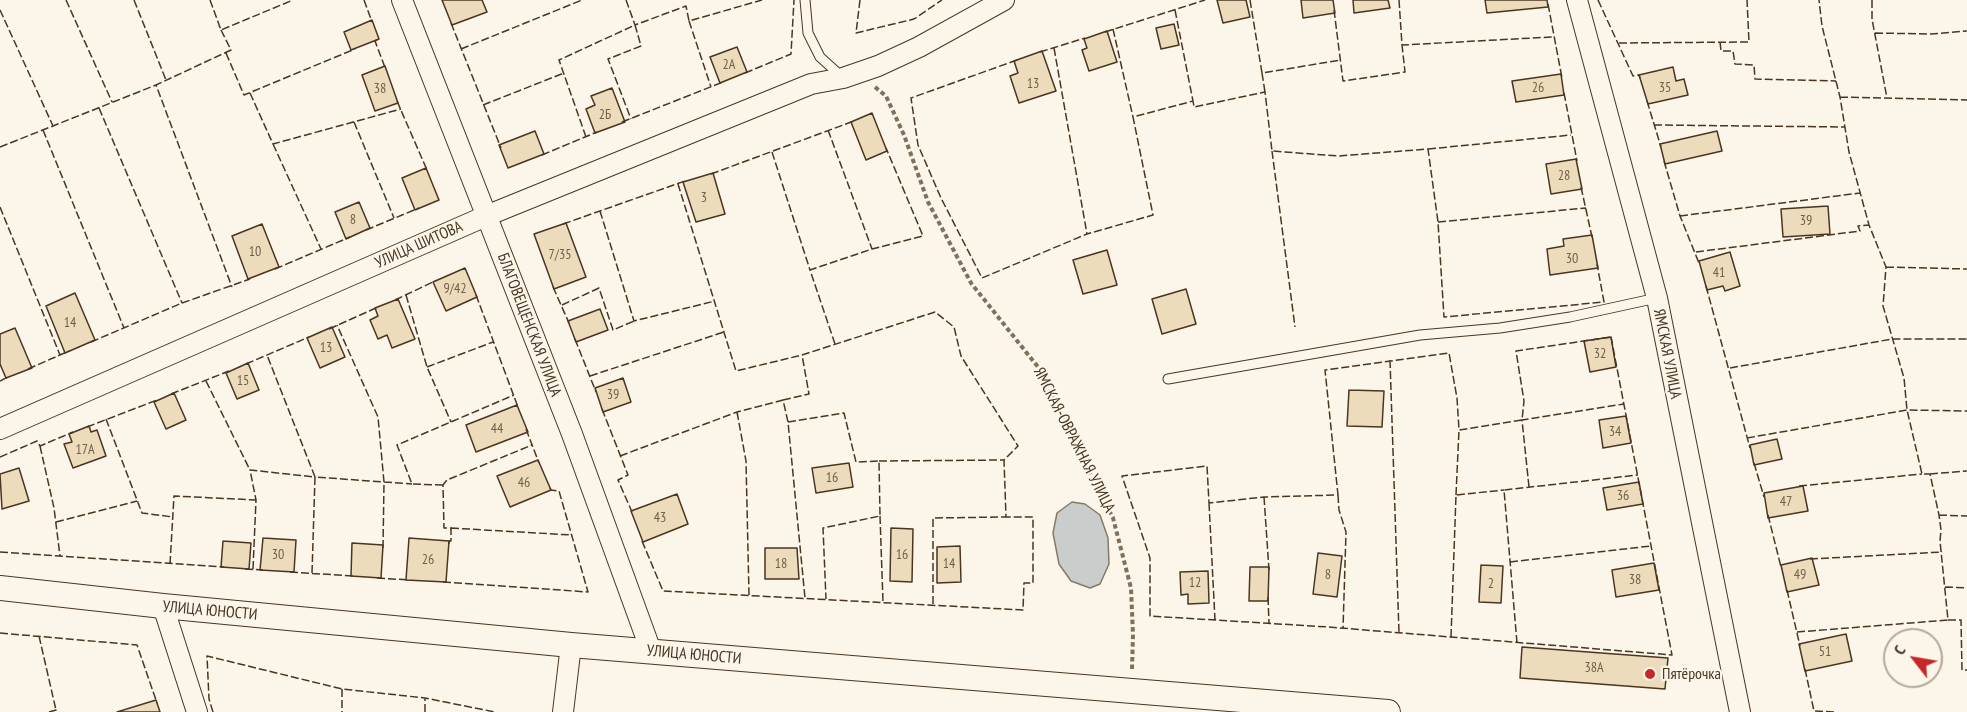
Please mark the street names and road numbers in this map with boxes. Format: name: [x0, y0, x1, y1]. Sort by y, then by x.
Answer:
street label: УЛИЦА ШИТОВА: [372, 217, 466, 273]
street label: БЛАГОВЕЩЕНСКАЯ УЛИЦА: [493, 251, 565, 399]
street label: ЯМСКАЯ УЛИЦА: [1649, 307, 1685, 401]
street label: ЯМСКАЯ-ОВРАЖНАЯ УЛИЦА: [1029, 364, 1119, 516]
street label: УЛИЦА ЮНОСТИ: [162, 597, 258, 625]
street label: УЛИЦА ЮНОСТИ: [646, 641, 742, 669]

